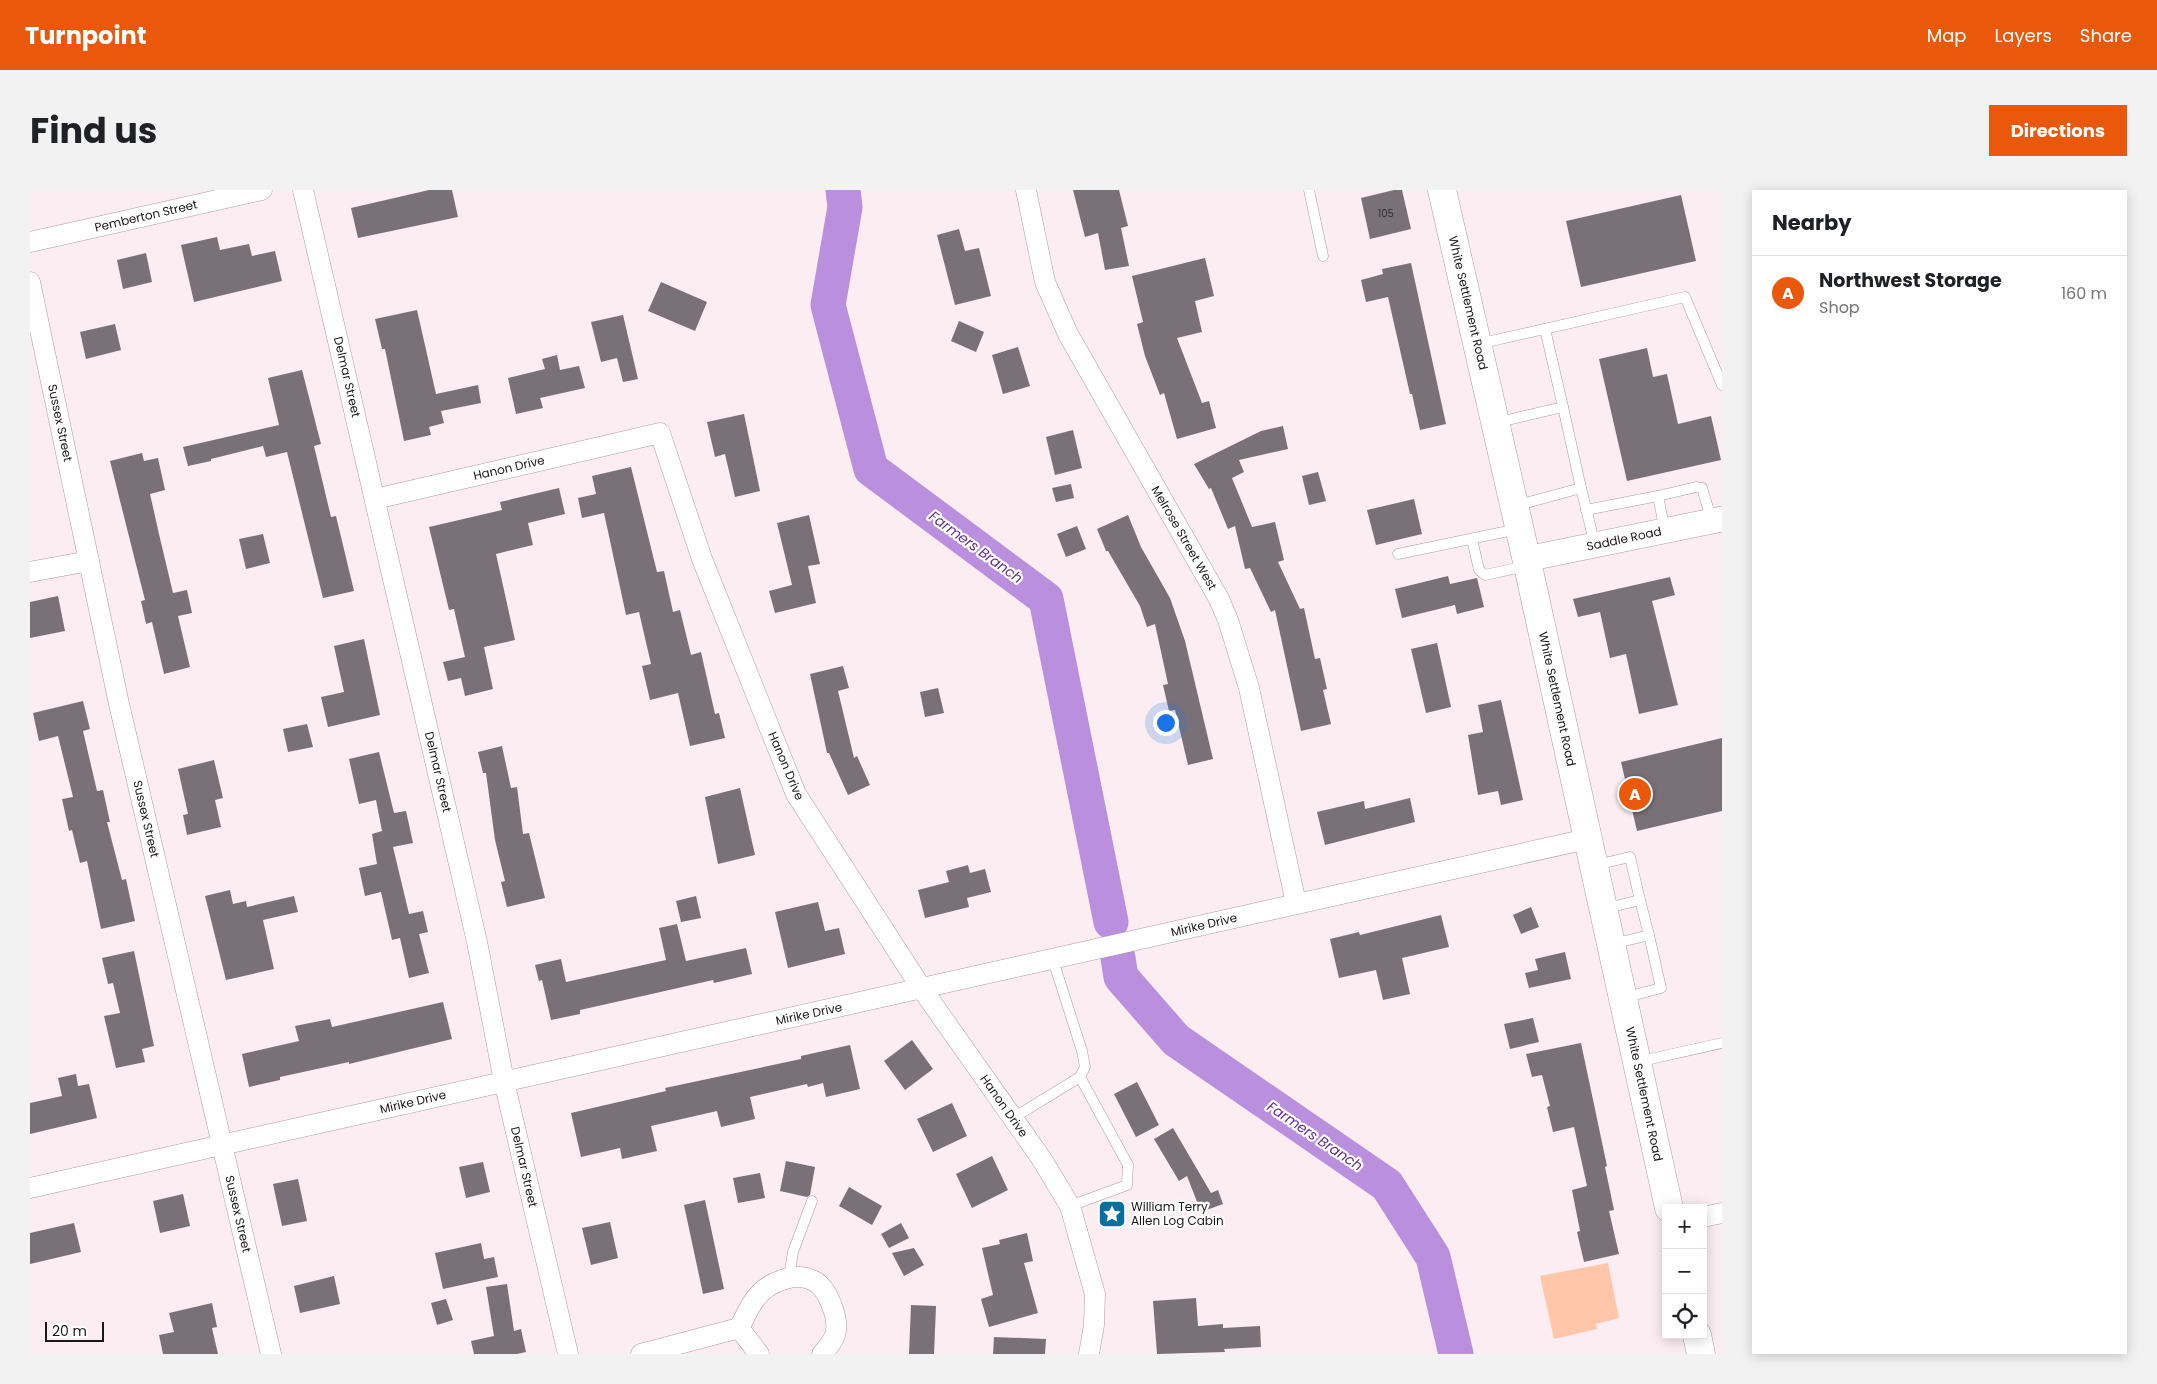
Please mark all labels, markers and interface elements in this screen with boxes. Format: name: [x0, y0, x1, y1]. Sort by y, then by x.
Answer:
text: Turnpoint: [25, 19, 146, 52]
text: Map: [1927, 23, 1967, 48]
text: Layers: [1995, 23, 2052, 48]
text: Share: [2080, 23, 2132, 48]
button: Directions: [1989, 105, 2127, 156]
text: Find us: [30, 106, 157, 155]
street label: Pemberton Street: [93, 195, 199, 236]
house number: 105: [1378, 206, 1394, 221]
text: Nearby: [1772, 208, 1852, 237]
street label: White Settlement Road: [1445, 234, 1492, 372]
text: Northwest Storage: [1819, 267, 2002, 294]
text: A: [1782, 282, 1794, 305]
text: 160 m: [2061, 282, 2107, 305]
text: Shop: [1819, 296, 1860, 319]
street label: Delmar Street: [330, 335, 365, 419]
street label: Sussex Street: [44, 383, 77, 463]
street label: Hanon Drive: [472, 451, 546, 484]
street label: Melrose Street West: [1148, 482, 1221, 593]
water label: Farmers Branch: [925, 506, 1027, 588]
street label: Saddle Road: [1585, 522, 1663, 555]
street label: White Settlement Road: [1535, 630, 1580, 768]
your location: [1153, 710, 1179, 736]
street label: Hanon Drive: [764, 729, 808, 803]
street label: Delmar Street: [421, 730, 456, 814]
pin: A: [1619, 775, 1651, 813]
street label: Sussex Street: [129, 779, 164, 859]
street label: Mirike Drive: [1169, 909, 1239, 940]
street label: Mirike Drive: [774, 998, 844, 1029]
street label: White Settlement Road: [1622, 1025, 1667, 1163]
street label: Hanon Drive: [977, 1071, 1032, 1140]
street label: Mirike Drive: [378, 1086, 448, 1117]
water label: Farmers Branch: [1263, 1097, 1367, 1175]
street label: Delmar Street: [507, 1125, 542, 1209]
street label: Sussex Street: [221, 1174, 256, 1254]
place label: William Terry Allen Log Cabin: [1131, 1198, 1224, 1229]
place icon: William Terry Allen Log Cabin: [1097, 1199, 1127, 1229]
map controls: [1662, 1204, 1707, 1339]
button: +: [1662, 1204, 1707, 1249]
button: −: [1662, 1249, 1707, 1294]
button: locate: [1662, 1294, 1707, 1339]
scale bar: [45, 1319, 104, 1342]
text: 20 m: [52, 1321, 87, 1341]

